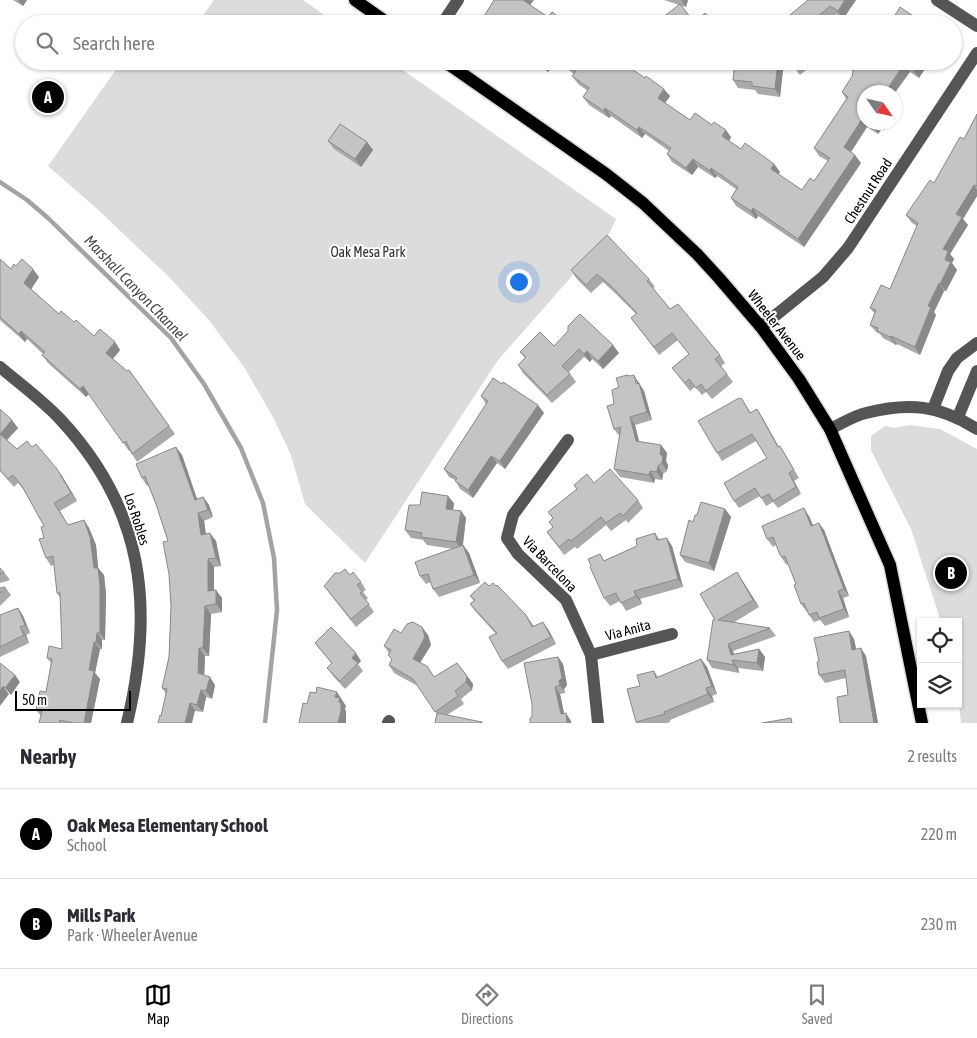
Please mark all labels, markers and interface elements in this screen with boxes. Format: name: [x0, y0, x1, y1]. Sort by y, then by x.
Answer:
search box: [15, 15, 962, 70]
icon: search: [33, 29, 61, 57]
text: Search here: [73, 32, 155, 54]
pin: A: [32, 78, 64, 116]
north arrow: [857, 85, 902, 130]
street label: Chestnut Road: [841, 155, 895, 227]
water label: Marshall Canyon Channel: [81, 231, 191, 345]
park label: Oak Mesa Park: [330, 244, 406, 260]
your location: [506, 269, 532, 295]
street label: Wheeler Avenue: [745, 287, 809, 363]
street label: Los Robles: [121, 491, 153, 547]
street label: Via Barcelona: [520, 533, 580, 595]
pin: B: [935, 554, 967, 592]
street label: Via Anita: [604, 616, 652, 644]
map controls: [917, 618, 962, 708]
button: locate: [917, 618, 962, 663]
button: layers: [917, 663, 962, 708]
scale bar: [15, 688, 131, 711]
text: 50 m: [22, 692, 47, 708]
text: Nearby: [20, 744, 76, 768]
text: 2 results: [907, 747, 957, 765]
text: Oak Mesa Elementary School: [67, 814, 268, 836]
text: A: [32, 825, 40, 843]
text: 220 m: [921, 825, 957, 843]
text: School: [67, 836, 107, 854]
text: Mills Park: [67, 904, 135, 926]
text: B: [32, 915, 40, 933]
text: 230 m: [921, 915, 957, 933]
text: Park · Wheeler Avenue: [67, 926, 198, 944]
tab: Map: [144, 981, 172, 1027]
tab: Directions: [461, 981, 513, 1027]
tab: Saved: [802, 981, 833, 1027]

